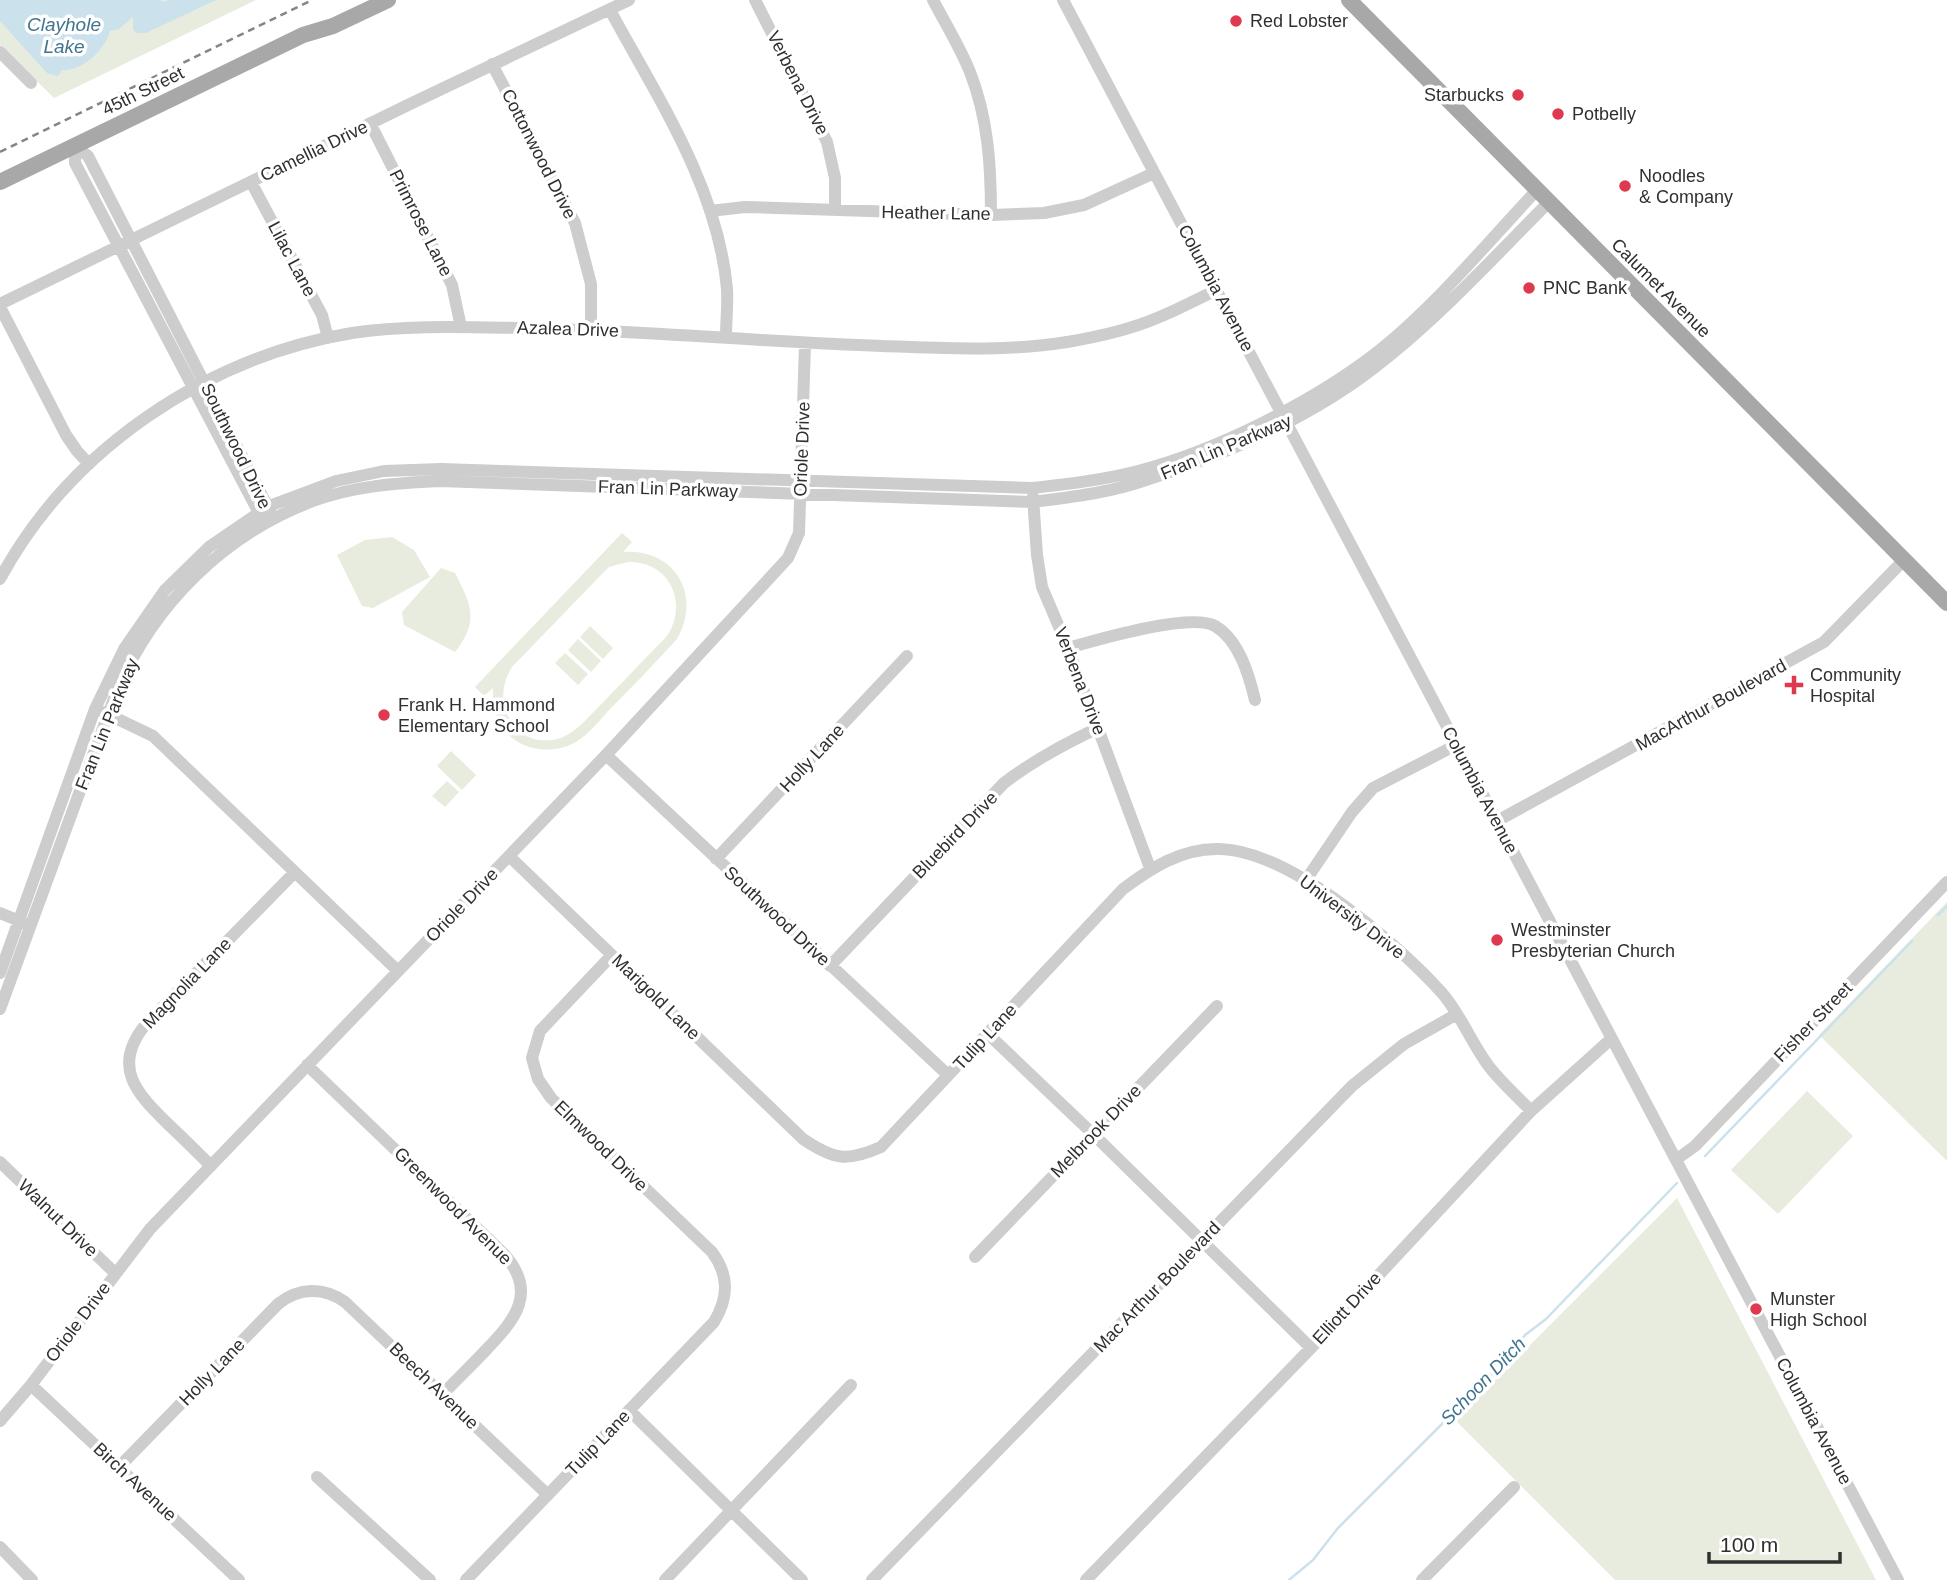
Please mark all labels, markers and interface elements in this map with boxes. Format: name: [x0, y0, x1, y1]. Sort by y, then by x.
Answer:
place label: Red Lobster: [1250, 11, 1348, 31]
marker: Red Lobster: [1228, 13, 1244, 29]
water label: Clayhole Lake: [27, 14, 101, 57]
street label: Verbena Drive: [763, 28, 833, 138]
street label: 45th Street: [99, 63, 187, 119]
place label: Starbucks: [1424, 85, 1504, 105]
street label: Cottonwood Drive: [498, 86, 580, 222]
marker: Starbucks: [1510, 87, 1526, 103]
place label: Potbelly: [1572, 104, 1636, 124]
marker: Potbelly: [1550, 106, 1566, 122]
street label: Camellia Drive: [257, 116, 371, 186]
street label: Primrose Lane: [386, 166, 456, 280]
place label: Noodles & Company: [1639, 166, 1733, 207]
marker: Noodles & Company: [1617, 178, 1633, 194]
street label: Heather Lane: [881, 202, 991, 224]
street label: Lilac Lane: [264, 218, 320, 300]
street label: Columbia Avenue: [1174, 221, 1258, 355]
street label: Calumet Avenue: [1607, 234, 1715, 342]
place label: PNC Bank: [1543, 278, 1628, 298]
marker: PNC Bank: [1521, 280, 1537, 296]
street label: Azalea Drive: [517, 317, 619, 341]
street label: Southwood Drive: [197, 380, 275, 512]
street label: Oriole Drive: [790, 401, 814, 497]
street label: Fran Lin Parkway: [1158, 410, 1294, 484]
street label: Fran Lin Parkway: [598, 477, 738, 501]
street label: Verbena Drive: [1050, 624, 1110, 738]
street label: Fran Lin Parkway: [71, 655, 143, 793]
street label: MacArthur Boulevard: [1632, 655, 1790, 755]
place label: Community Hospital: [1810, 665, 1901, 706]
marker: Community Hospital: [1784, 675, 1804, 695]
place label: Frank H. Hammond Elementary School: [398, 695, 555, 736]
marker: Frank H. Hammond Elementary School: [376, 707, 392, 723]
street label: Holly Lane: [776, 720, 848, 796]
street label: Columbia Avenue: [1438, 723, 1522, 857]
street label: Bluebird Drive: [909, 787, 1001, 883]
street label: Southwood Drive: [720, 862, 834, 970]
street label: Oriole Drive: [422, 864, 502, 946]
street label: University Drive: [1296, 871, 1408, 963]
place label: Westminster Presbyterian Church: [1511, 920, 1675, 961]
marker: Westminster Presbyterian Church: [1489, 932, 1505, 948]
street label: Magnolia Lane: [139, 934, 235, 1032]
street label: Marigold Lane: [608, 950, 704, 1044]
street label: Fisher Street: [1770, 978, 1856, 1066]
street label: Tulip Lane: [949, 1000, 1021, 1074]
street label: Melbrook Drive: [1047, 1081, 1145, 1181]
street label: Elmwood Drive: [551, 1097, 651, 1195]
street label: Greenwood Avenue: [390, 1143, 516, 1269]
street label: Walnut Drive: [14, 1175, 102, 1261]
street label: Mac Arthur Boulevard: [1090, 1218, 1224, 1356]
street label: Elliott Drive: [1309, 1268, 1385, 1348]
street label: Oriole Drive: [41, 1278, 115, 1366]
place label: Munster High School: [1770, 1289, 1867, 1330]
marker: Munster High School: [1748, 1301, 1764, 1317]
water label: Schoon Ditch: [1436, 1333, 1530, 1429]
street label: Holly Lane: [175, 1334, 249, 1410]
street label: Beech Avenue: [385, 1339, 483, 1433]
street label: Columbia Avenue: [1772, 1354, 1856, 1488]
street label: Tulip Lane: [562, 1406, 634, 1480]
street label: Birch Avenue: [90, 1439, 180, 1525]
scale bar: [1709, 1520, 1840, 1564]
text: 100 m: [1720, 1533, 1778, 1556]

